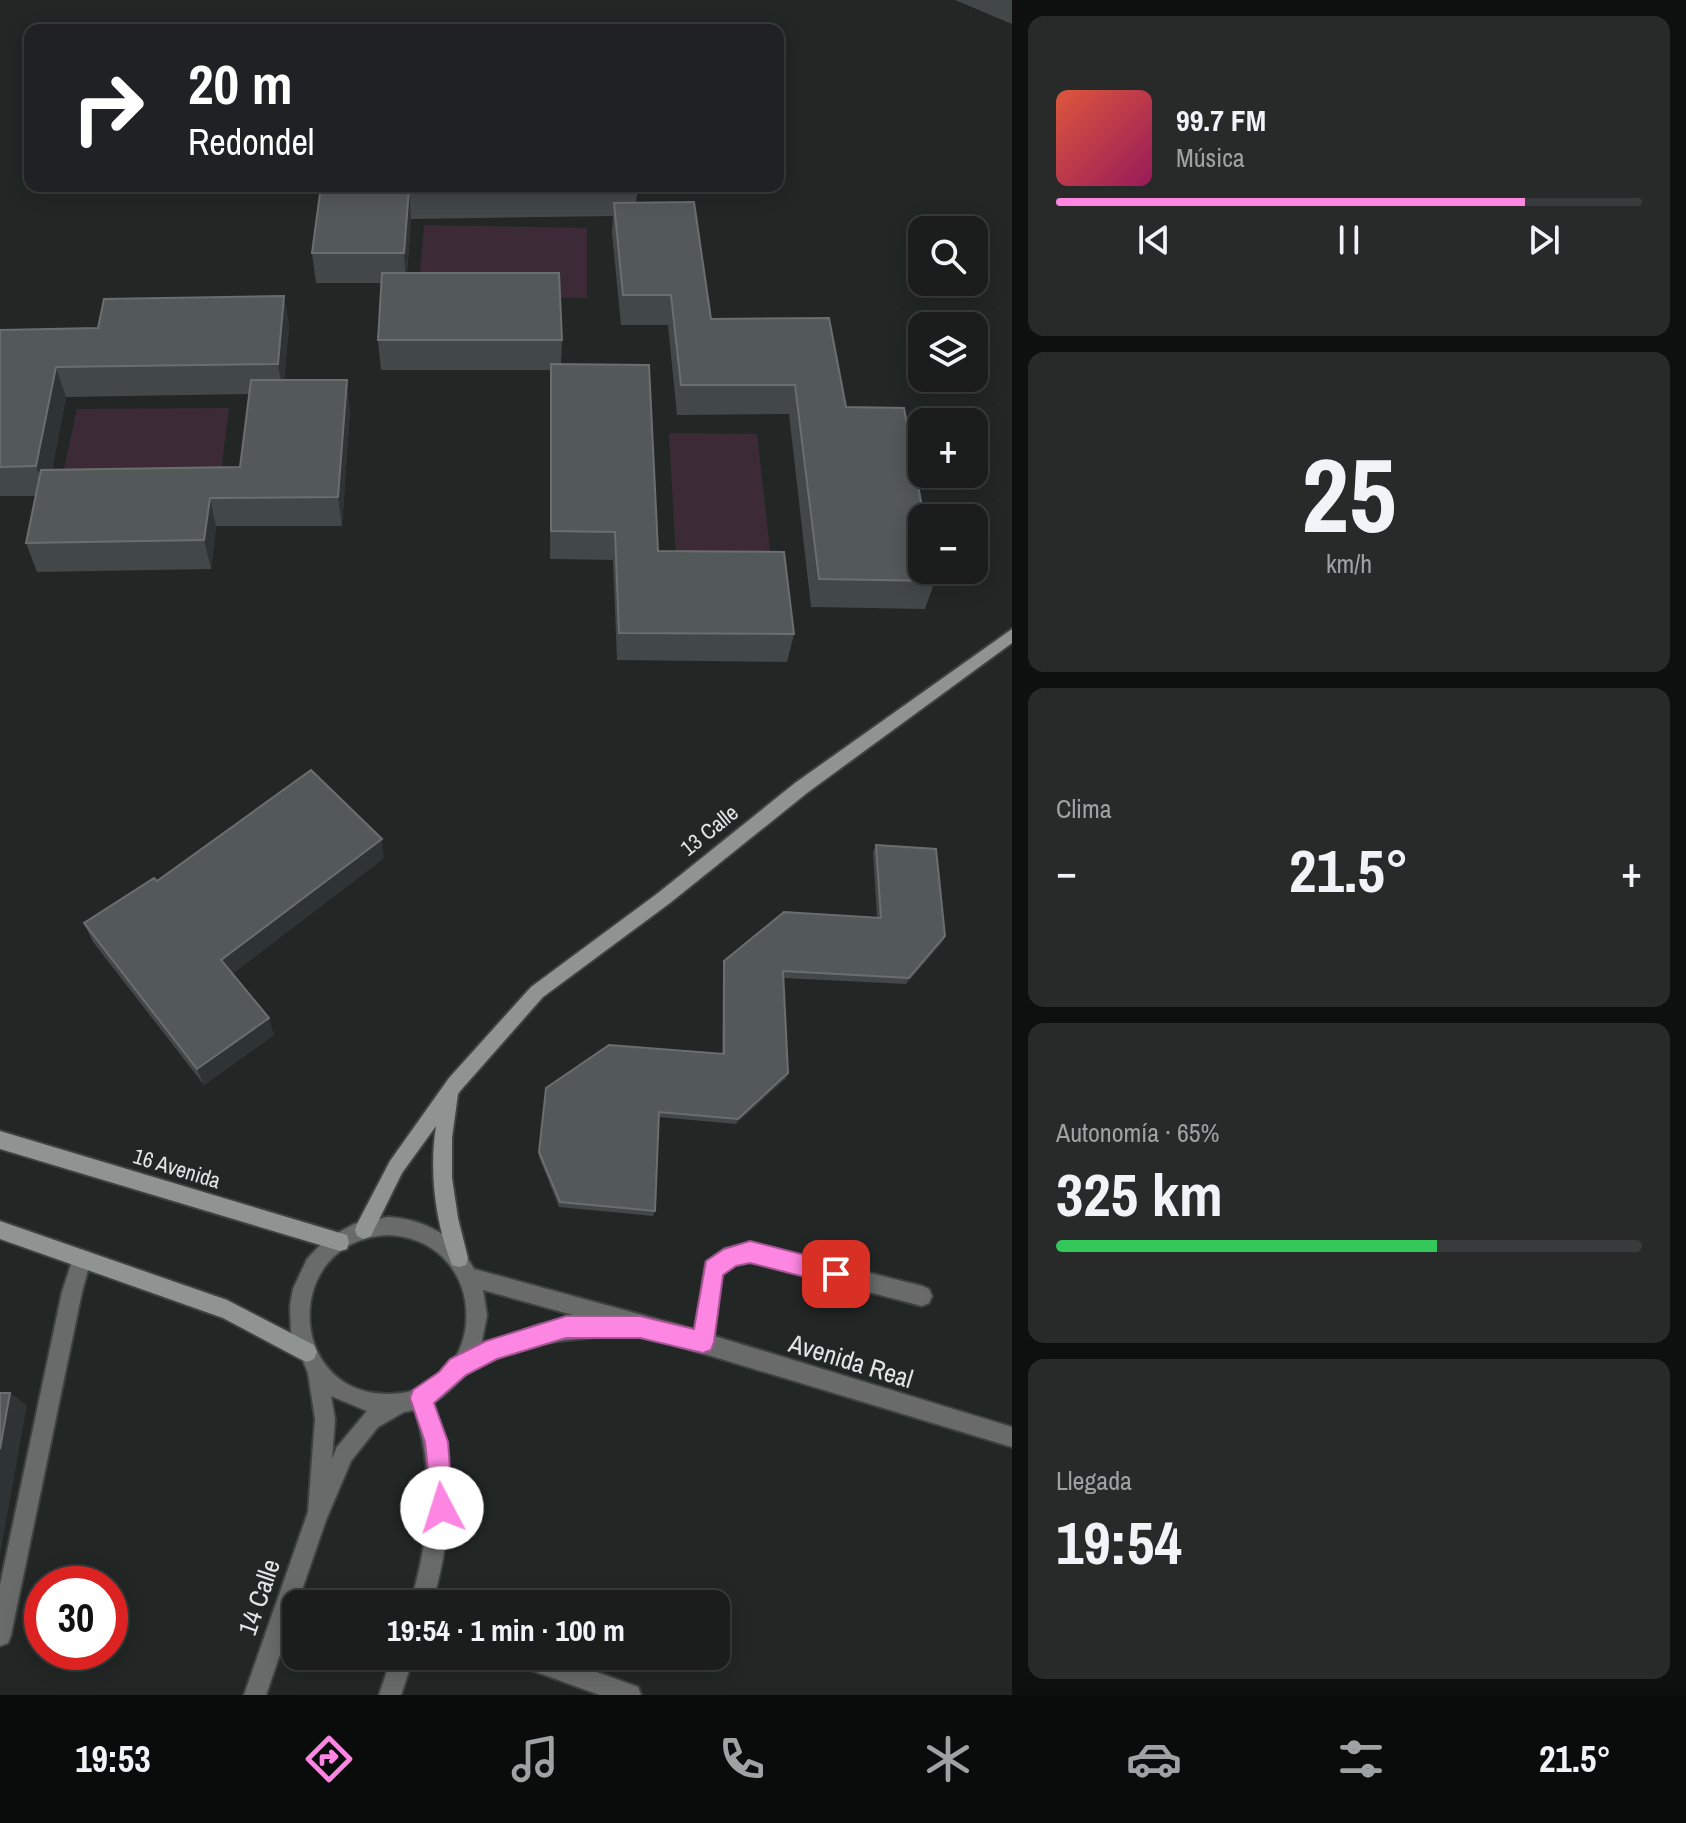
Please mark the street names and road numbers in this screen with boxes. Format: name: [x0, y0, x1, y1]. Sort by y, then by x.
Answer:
street label: 13 Calle: [674, 798, 744, 862]
street label: 16 Avenida: [130, 1141, 224, 1195]
street label: Avenida Real: [784, 1325, 917, 1396]
street label: 14 Calle: [229, 1554, 288, 1640]

